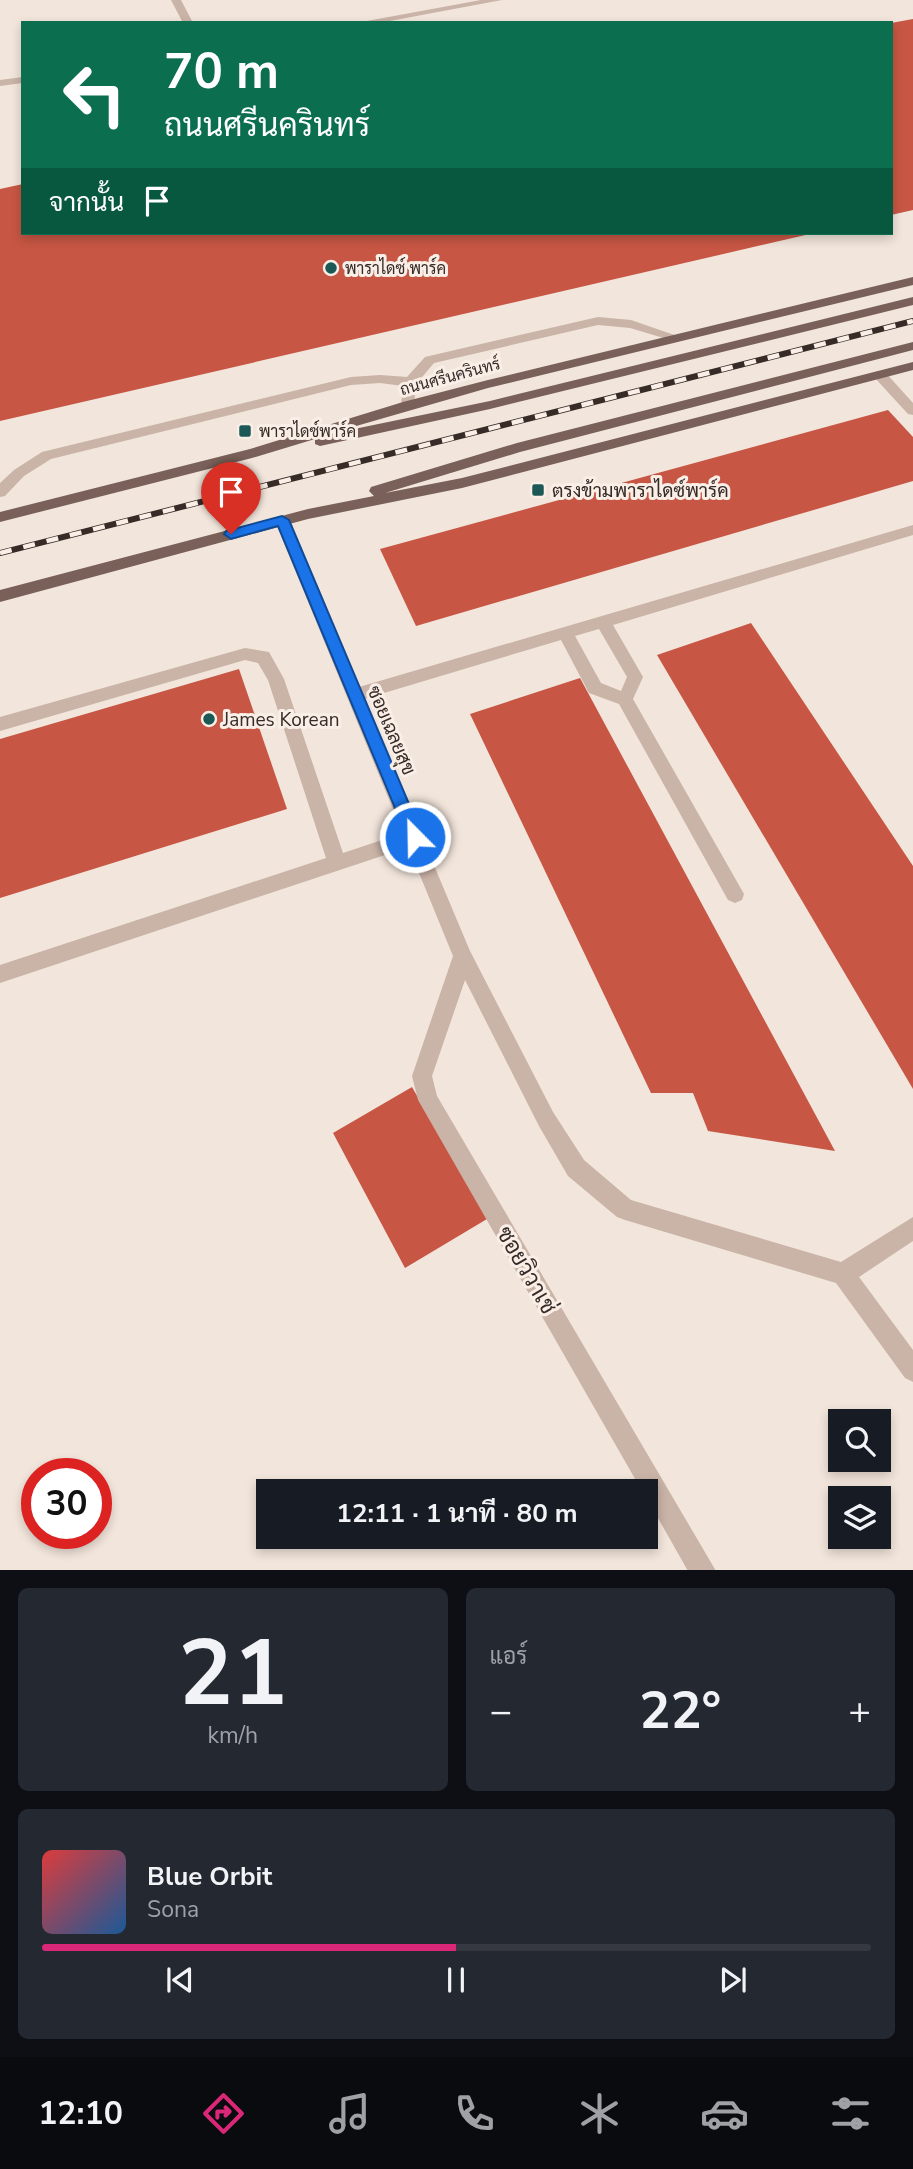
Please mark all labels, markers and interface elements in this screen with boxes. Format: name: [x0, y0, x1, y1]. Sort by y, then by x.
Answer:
text: 70 m: [164, 38, 279, 105]
icon: left: [49, 49, 140, 140]
text: ถนนศรีนครินทร์: [164, 104, 370, 147]
icon: arrive: [138, 182, 176, 220]
text: จากนั้น: [49, 185, 124, 220]
place label: พาราไดซ์ พาร์ค: [345, 256, 446, 280]
marker: พาราไดซ์ พาร์ค: [323, 260, 339, 276]
street label: ถนนศรีนครินทร์: [397, 351, 503, 401]
place label: พาราไดซ์พาร์ค: [259, 419, 356, 443]
marker: พาราไดซ์พาร์ค: [237, 423, 253, 439]
pin: [201, 462, 261, 534]
icon: arrive: [212, 473, 250, 511]
place label: ตรงข้ามพาราไดซ์พาร์ค: [552, 478, 729, 504]
marker: ตรงข้ามพาราไดซ์พาร์ค: [530, 482, 546, 498]
street label: ซอยเฉลยสุข: [361, 682, 422, 779]
place label: James Korean: [222, 707, 340, 733]
marker: James Korean: [201, 711, 217, 727]
position arrow: [378, 800, 452, 874]
street label: ซอยวิวาเช่: [489, 1221, 564, 1320]
map controls: [828, 1409, 891, 1549]
button: search: [828, 1409, 891, 1472]
speed limit sign: 30: [21, 1458, 112, 1549]
button: layers: [828, 1486, 891, 1549]
text: 12:11 · 1 นาที · 80 m: [336, 1496, 578, 1531]
text: 21: [178, 1612, 287, 1736]
text: แอร์: [490, 1641, 527, 1672]
text: 22°: [639, 1675, 721, 1746]
text: −: [490, 1686, 512, 1737]
text: +: [848, 1686, 871, 1737]
text: km/h: [207, 1720, 258, 1751]
text: Blue Orbit: [147, 1859, 272, 1894]
text: Sona: [147, 1894, 199, 1925]
icon: previous: [161, 1961, 199, 1999]
icon: pause: [437, 1961, 475, 1999]
icon: next: [714, 1961, 752, 1999]
icon: directions: [199, 2089, 248, 2138]
icon: music: [325, 2089, 374, 2138]
icon: phone: [450, 2089, 499, 2138]
icon: climate: [575, 2089, 624, 2138]
icon: car: [700, 2089, 749, 2138]
icon: filters: [826, 2089, 875, 2138]
text: 12:10: [38, 2092, 123, 2135]

